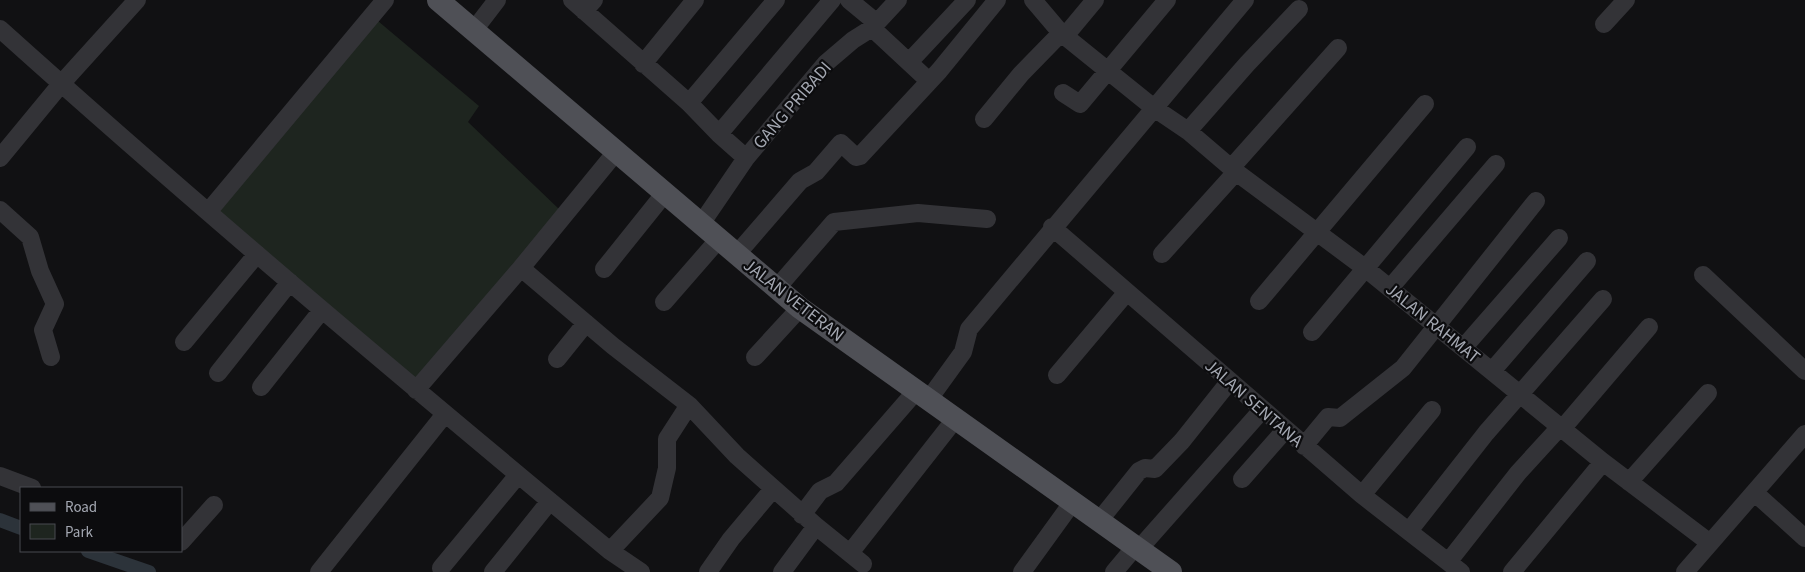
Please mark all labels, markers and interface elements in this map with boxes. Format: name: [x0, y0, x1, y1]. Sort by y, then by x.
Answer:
street label: GANG PRIBADI: [747, 56, 837, 154]
street label: JALAN VETERAN: [738, 253, 849, 348]
street label: JALAN RAHMAT: [1380, 277, 1486, 370]
street label: JALAN SENTANA: [1199, 354, 1308, 453]
legend: [20, 487, 182, 552]
text: Road: [65, 497, 97, 518]
text: Park: [65, 522, 94, 543]

